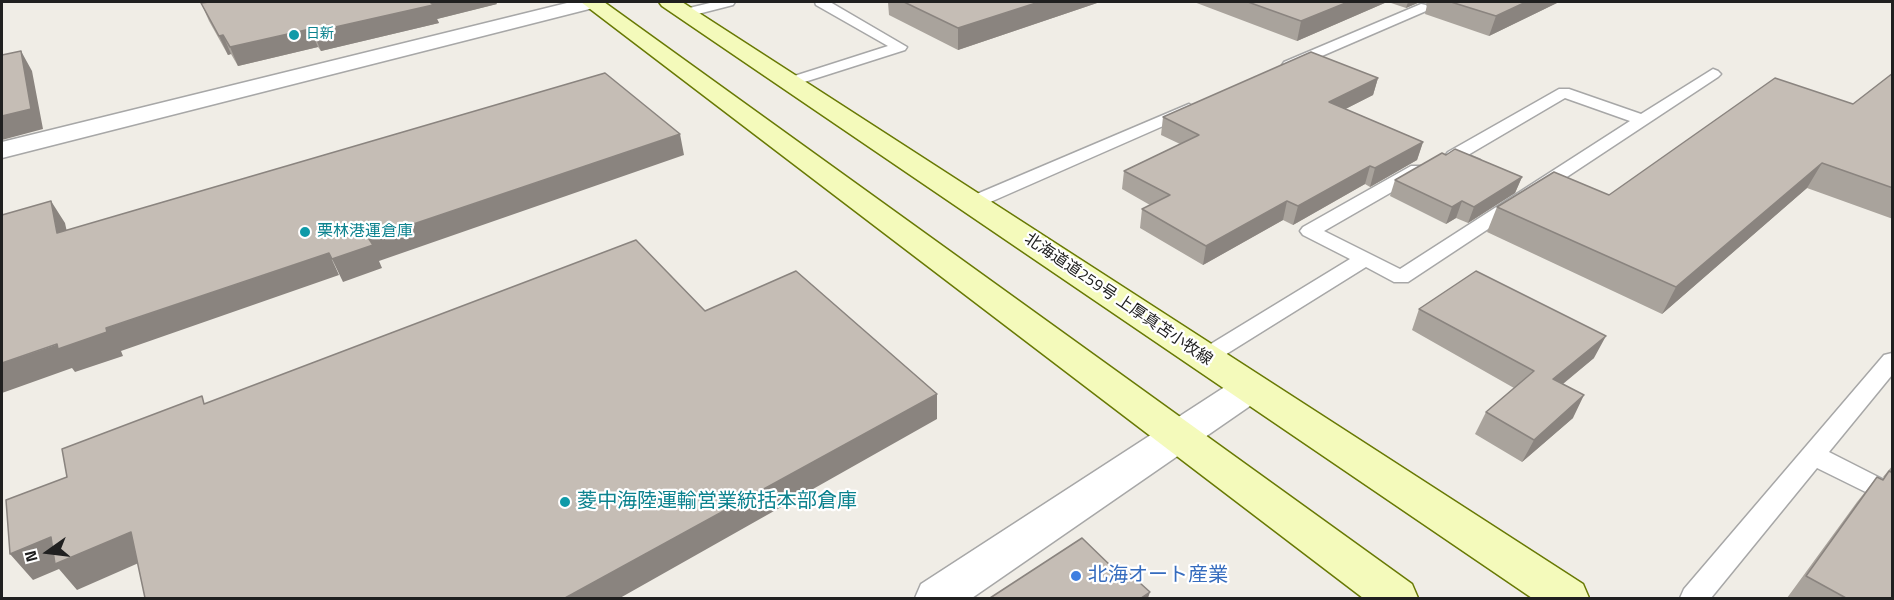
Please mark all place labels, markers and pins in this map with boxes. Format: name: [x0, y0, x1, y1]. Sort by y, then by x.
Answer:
place label: 日新: [306, 27, 334, 43]
marker: 日新: [287, 28, 301, 42]
place label: 栗林港運倉庫: [317, 222, 413, 242]
marker: 栗林港運倉庫: [298, 225, 312, 239]
place label: 菱中海陸運輸営業統括本部倉庫: [577, 490, 857, 514]
marker: 菱中海陸運輸営業統括本部倉庫: [558, 495, 572, 509]
place label: 北海オート産業: [1088, 564, 1228, 588]
marker: 北海オート産業: [1069, 569, 1083, 583]

